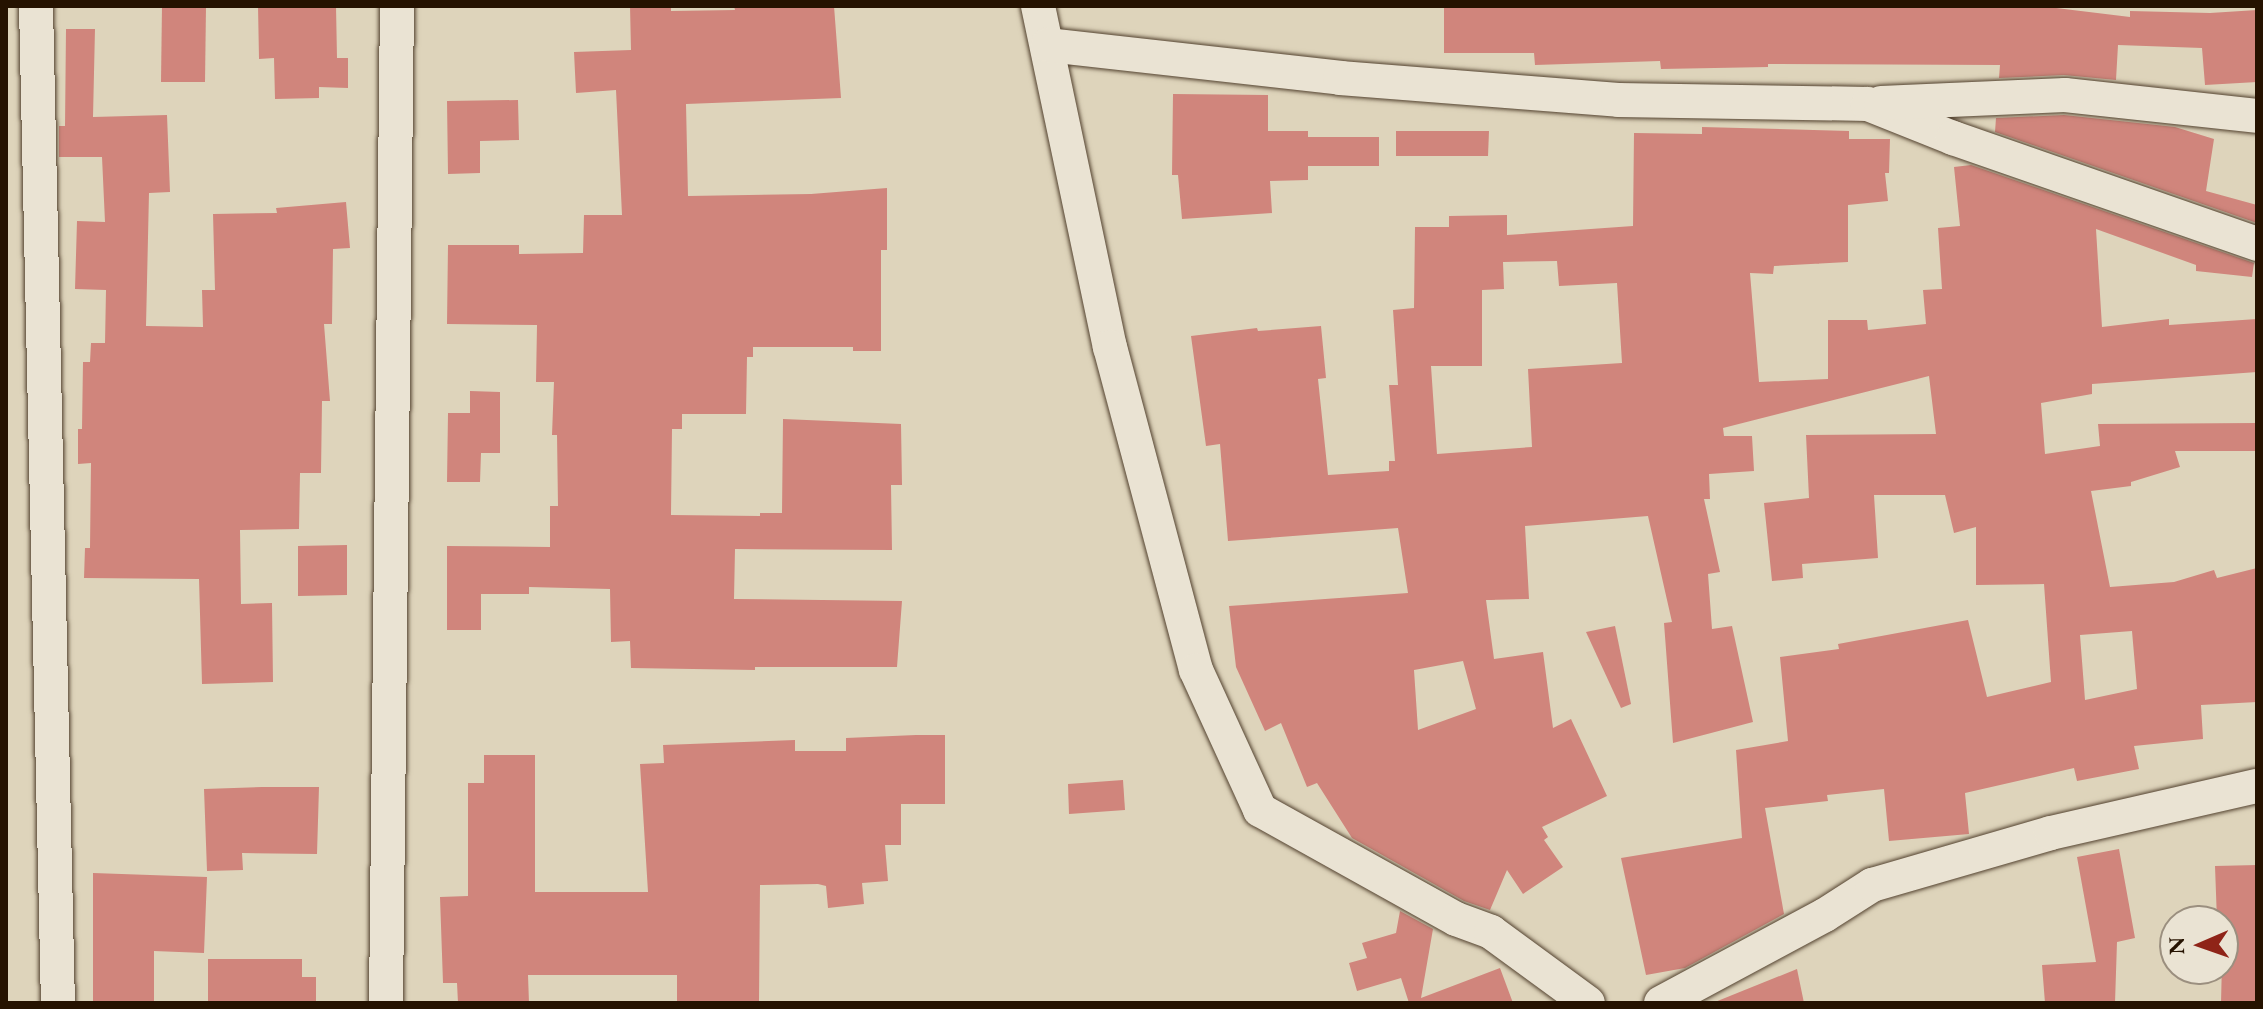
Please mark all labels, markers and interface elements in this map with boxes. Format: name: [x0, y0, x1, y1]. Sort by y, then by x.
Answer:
north arrow: [2159, 905, 2239, 985]
text: N: [2162, 936, 2191, 955]

